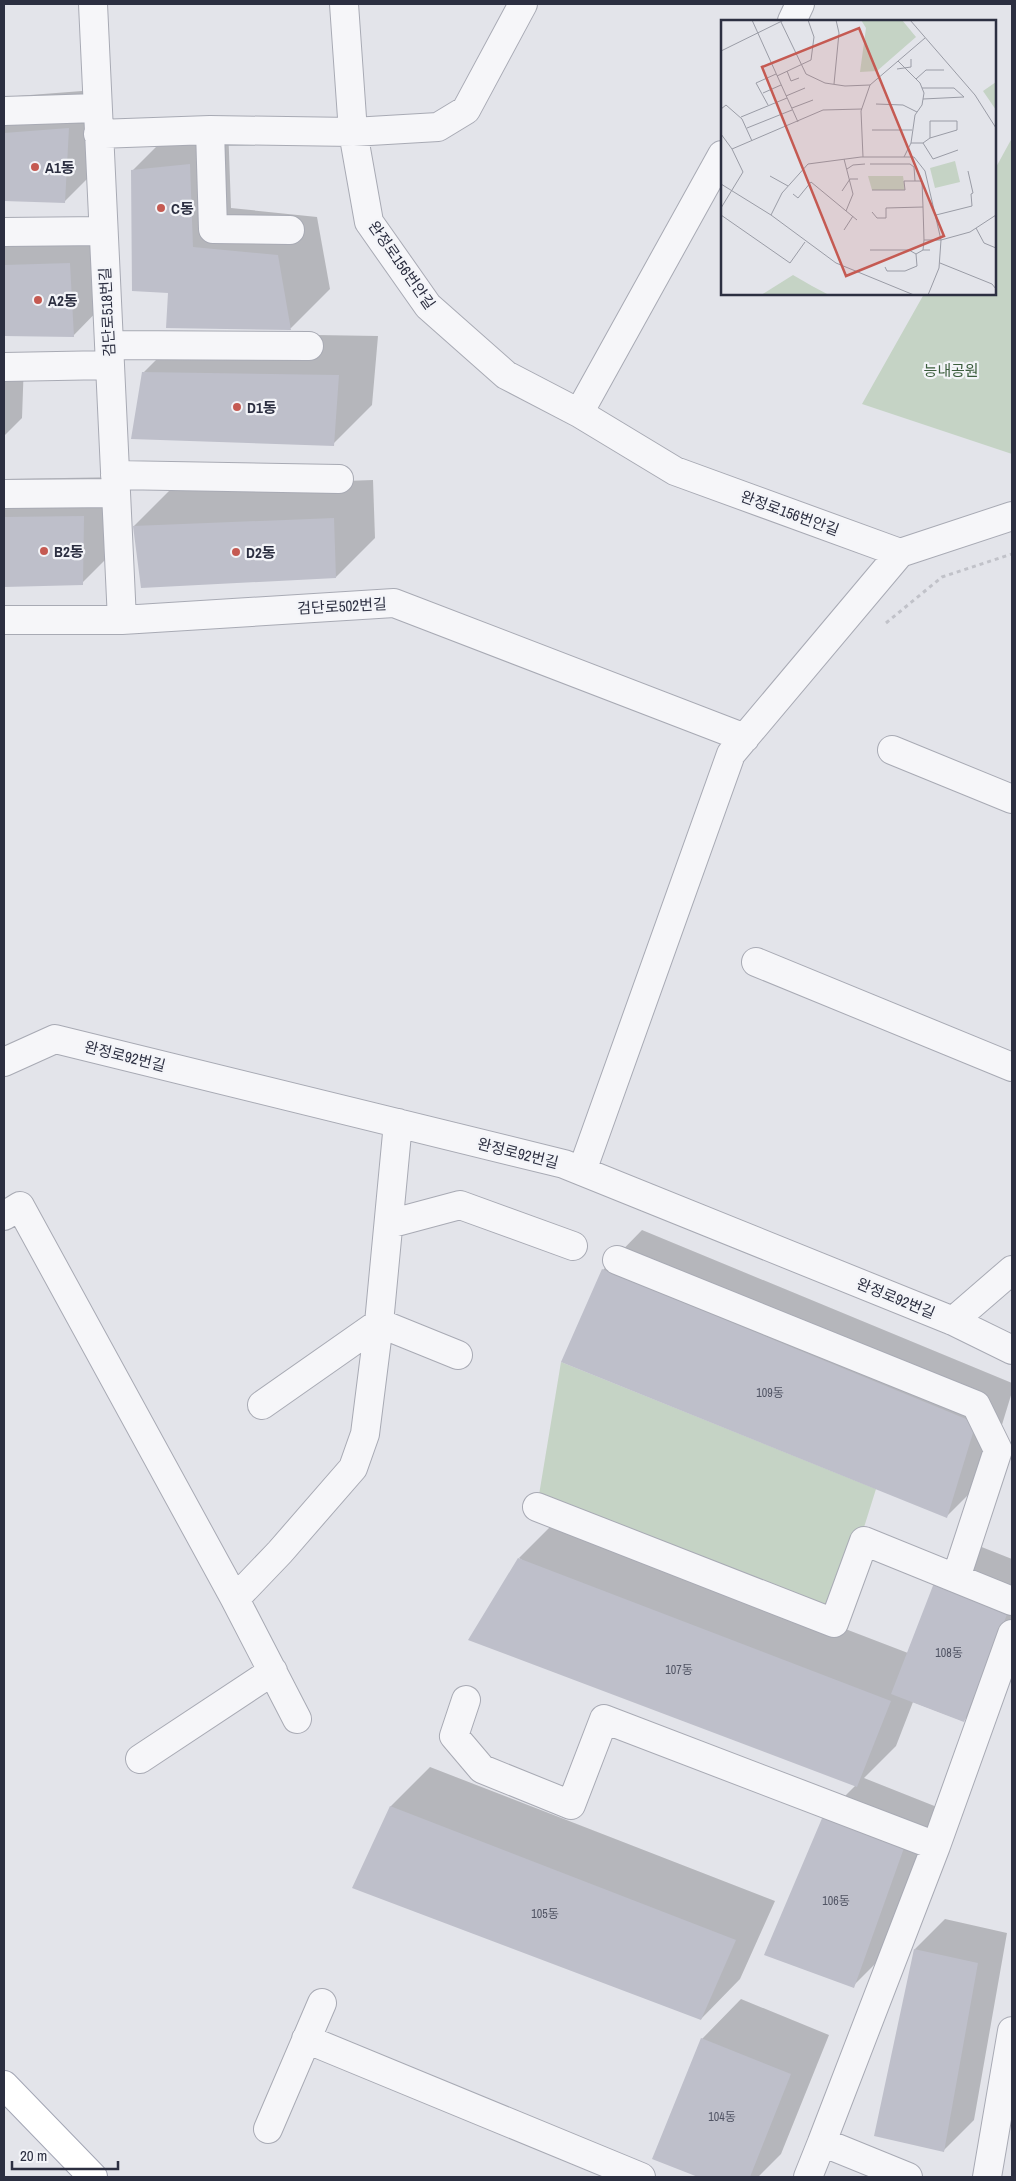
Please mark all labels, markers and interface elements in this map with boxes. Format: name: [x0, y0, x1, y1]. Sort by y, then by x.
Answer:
inset map: [721, 20, 996, 295]
place label: A1동: [45, 157, 75, 178]
marker: A1동: [29, 161, 41, 173]
place label: C동: [171, 198, 194, 219]
marker: C동: [155, 202, 167, 214]
street label: 완정로156번안길: [364, 217, 440, 313]
street label: 검단로518번길: [94, 267, 120, 357]
place label: A2동: [48, 290, 78, 311]
marker: A2동: [32, 294, 44, 306]
park label: 능내공원: [923, 360, 979, 381]
place label: D1동: [247, 397, 277, 418]
marker: D1동: [231, 401, 243, 413]
street label: 완정로156번안길: [738, 485, 842, 541]
place label: B2동: [54, 541, 84, 562]
place label: D2동: [246, 542, 276, 563]
marker: B2동: [38, 545, 50, 557]
marker: D2동: [230, 546, 242, 558]
street label: 검단로502번길: [297, 593, 387, 619]
street label: 완정로92번길: [82, 1036, 168, 1076]
street label: 완정로92번길: [475, 1133, 561, 1173]
street label: 완정로92번길: [854, 1273, 938, 1323]
house number: 109동: [756, 1385, 784, 1401]
house number: 108동: [935, 1645, 963, 1661]
house number: 107동: [665, 1662, 693, 1678]
house number: 106동: [822, 1893, 850, 1909]
house number: 105동: [531, 1906, 559, 1922]
house number: 104동: [708, 2109, 736, 2125]
scale bar: [12, 2138, 119, 2170]
text: 20 m: [20, 2145, 47, 2166]

